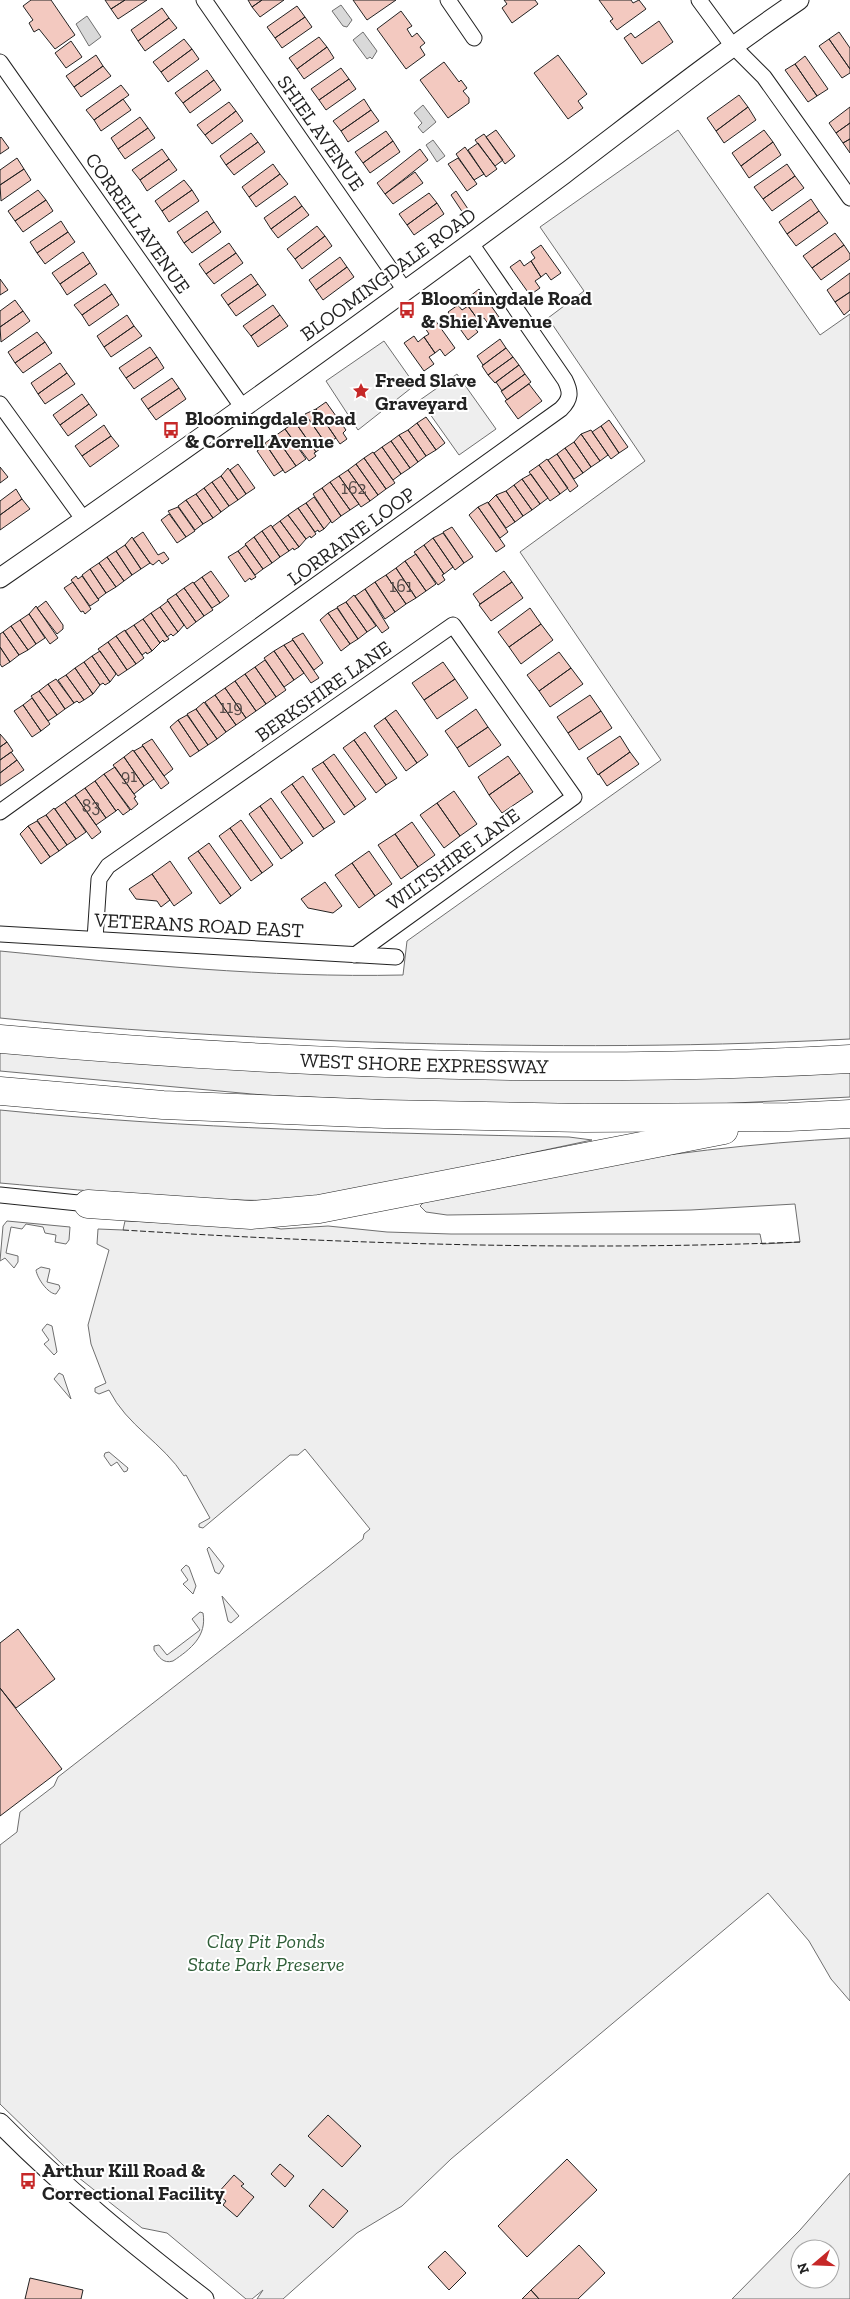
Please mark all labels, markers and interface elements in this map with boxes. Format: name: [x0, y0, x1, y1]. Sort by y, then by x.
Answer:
street label: SHIEL AVENUE: [272, 71, 370, 195]
street label: CORRELL AVENUE: [81, 148, 195, 298]
street label: BLOOMINGDALE ROAD: [296, 202, 480, 346]
place label: Bloomingdale Road & Shiel Avenue: [421, 286, 593, 333]
bus stop icon: Bloomingdale Road & Shiel Avenue: [397, 300, 417, 320]
place label: Freed Slave Graveyard: [375, 368, 476, 415]
place icon: Freed Slave Graveyard: [351, 381, 371, 401]
place label: Bloomingdale Road & Correll Avenue: [185, 406, 357, 453]
bus stop icon: Bloomingdale Road & Correll Avenue: [161, 420, 181, 440]
house number: 162: [341, 477, 367, 499]
street label: LORRAINE LOOP: [283, 482, 419, 590]
house number: 161: [389, 575, 413, 597]
street label: BERKSHIRE LANE: [250, 635, 396, 747]
house number: 119: [219, 696, 243, 718]
house number: 91: [121, 765, 137, 787]
house number: 83: [82, 795, 100, 817]
street label: WILTSHIRE LANE: [382, 803, 524, 915]
street label: VETERANS ROAD EAST: [93, 907, 304, 942]
street label: WEST SHORE EXPRESSWAY: [299, 1048, 549, 1078]
park label: Clay Pit Ponds State Park Preserve: [187, 1929, 345, 1976]
place label: Arthur Kill Road & Correctional Facility: [42, 2158, 225, 2205]
bus stop icon: Arthur Kill Road & Correctional Facility: [18, 2171, 38, 2191]
north arrow: [790, 2239, 840, 2289]
text: N: [793, 2260, 813, 2276]

